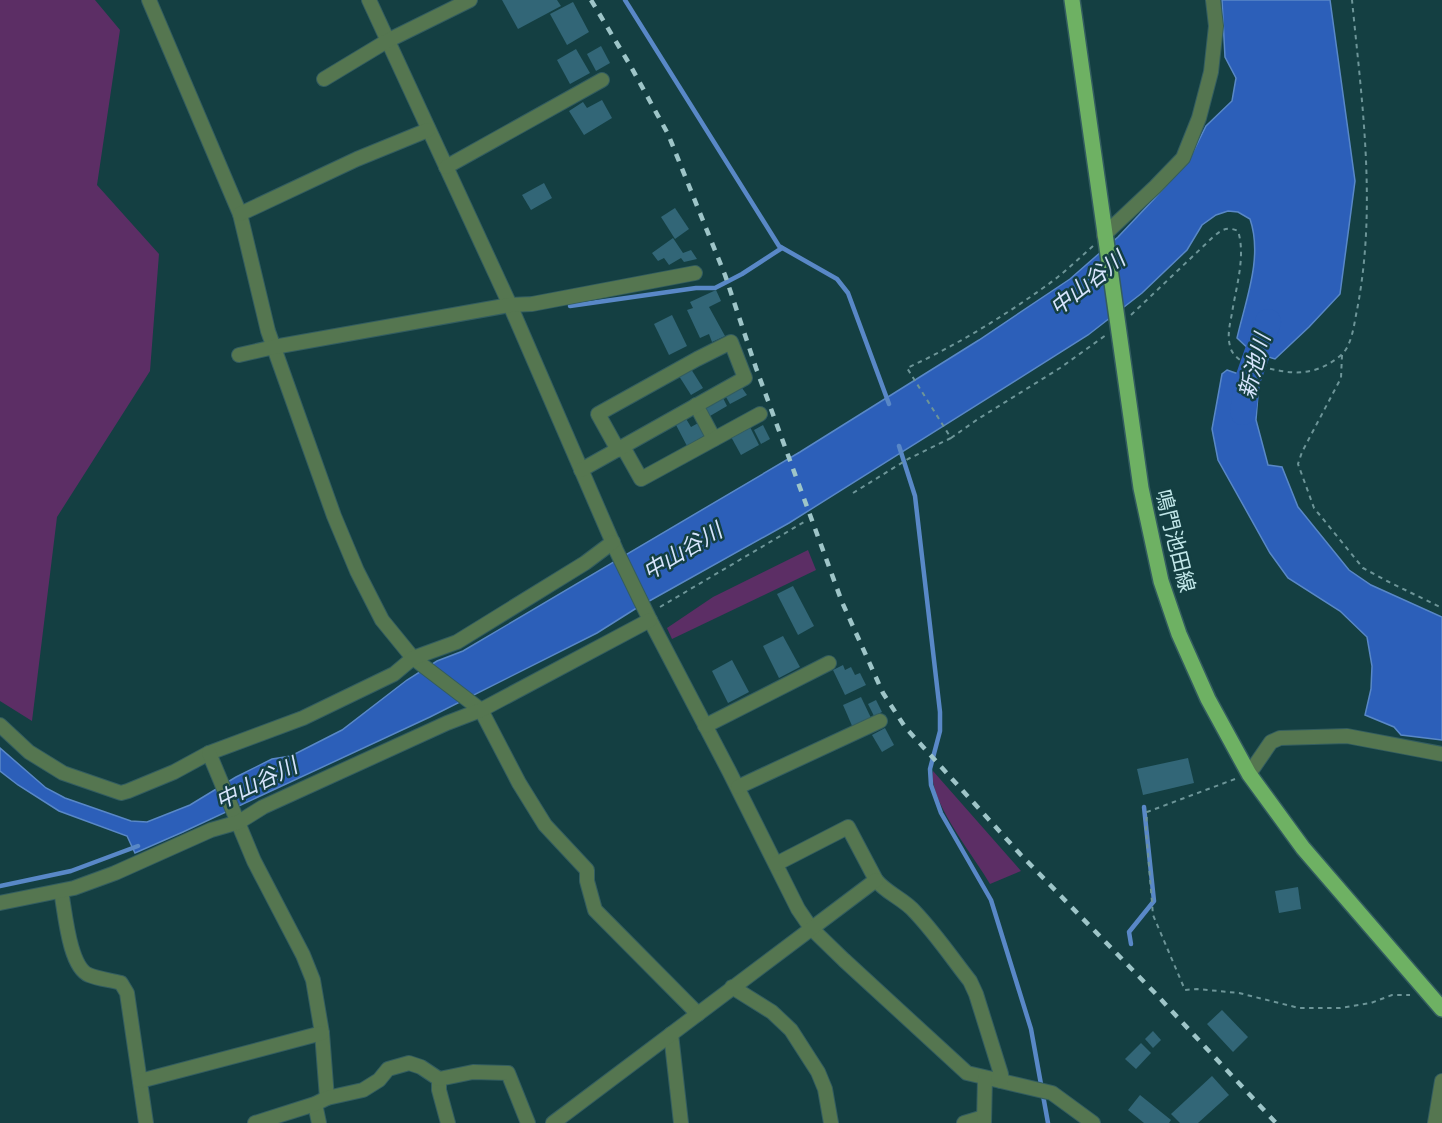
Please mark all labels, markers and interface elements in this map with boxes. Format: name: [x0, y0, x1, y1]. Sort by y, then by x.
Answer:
water label: 中山谷川: [1044, 244, 1132, 321]
water label: 新池川: [1233, 329, 1277, 402]
street label: 鳴門池田線: [1150, 487, 1200, 595]
water label: 中山谷川: [638, 516, 729, 586]
water label: 中山谷川: [211, 751, 303, 815]

